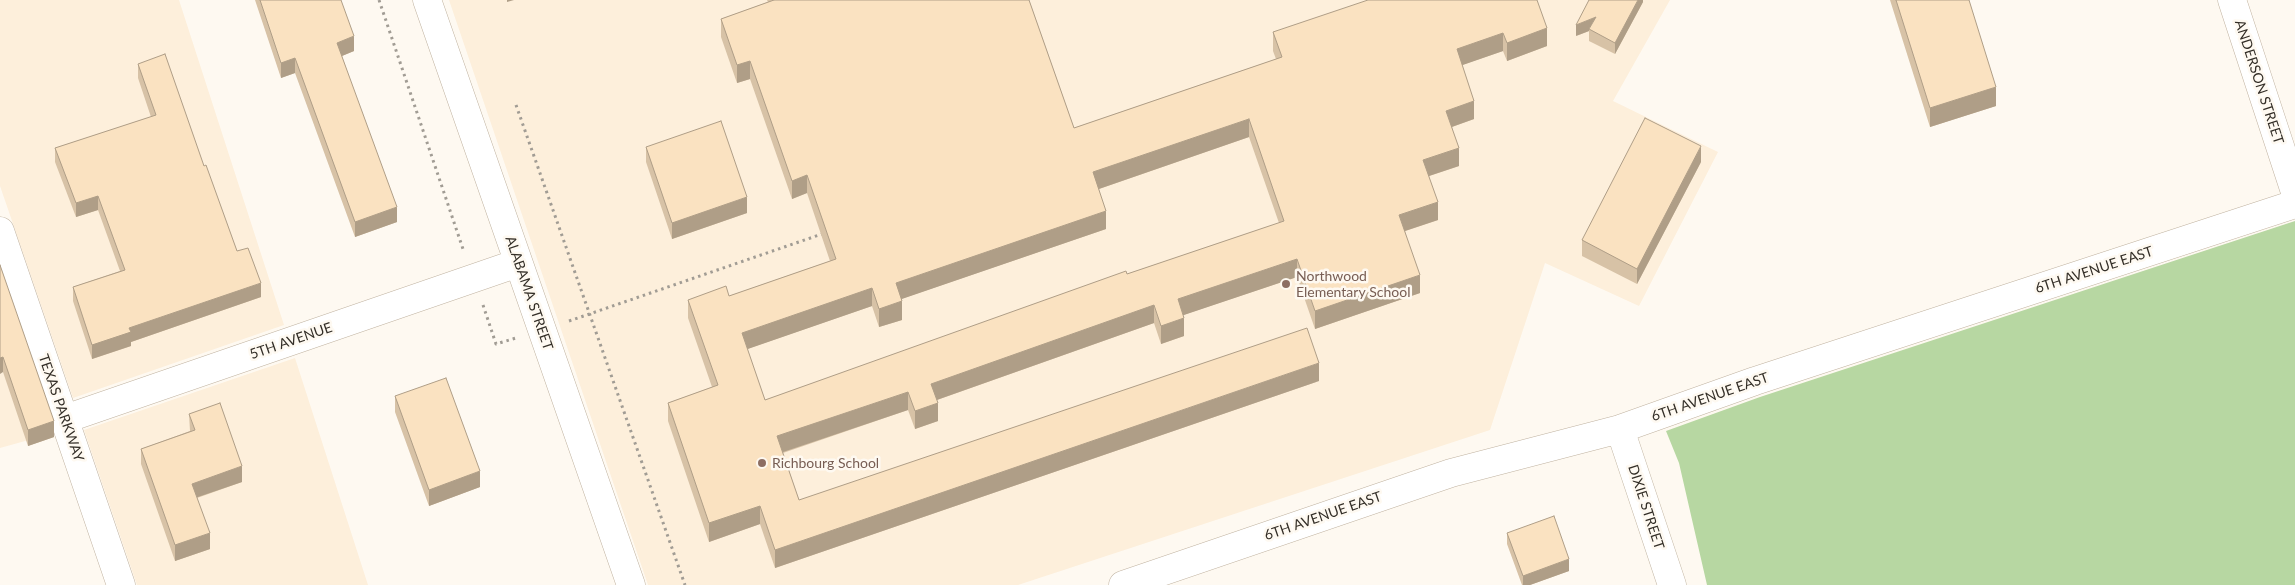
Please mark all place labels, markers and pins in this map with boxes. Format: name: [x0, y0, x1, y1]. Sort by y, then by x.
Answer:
place label: Northwood Elementary School: [1296, 268, 1410, 300]
marker: Northwood Elementary School: [1280, 278, 1292, 290]
place label: Richbourg School: [772, 455, 879, 471]
marker: Richbourg School: [756, 457, 768, 469]

